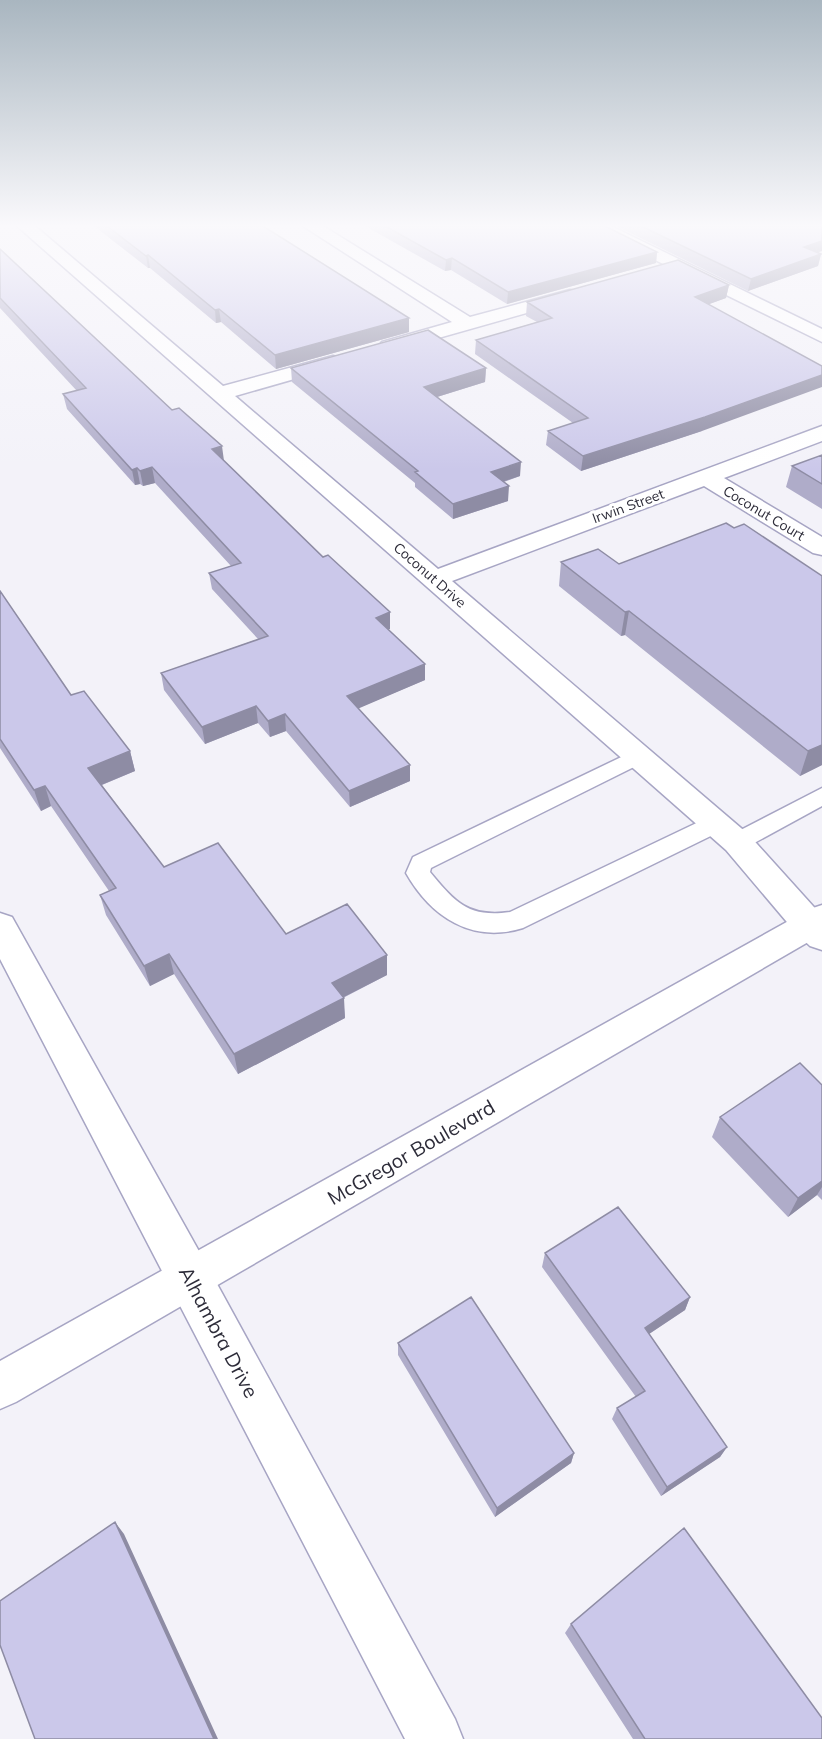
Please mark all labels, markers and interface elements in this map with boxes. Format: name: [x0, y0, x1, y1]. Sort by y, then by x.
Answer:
street label: Coconut Court: [720, 482, 808, 545]
street label: Irwin Street: [590, 485, 667, 527]
street label: Coconut Drive: [390, 539, 470, 611]
street label: McGregor Boulevard: [323, 1094, 499, 1210]
street label: Alhambra Drive: [174, 1262, 264, 1402]

